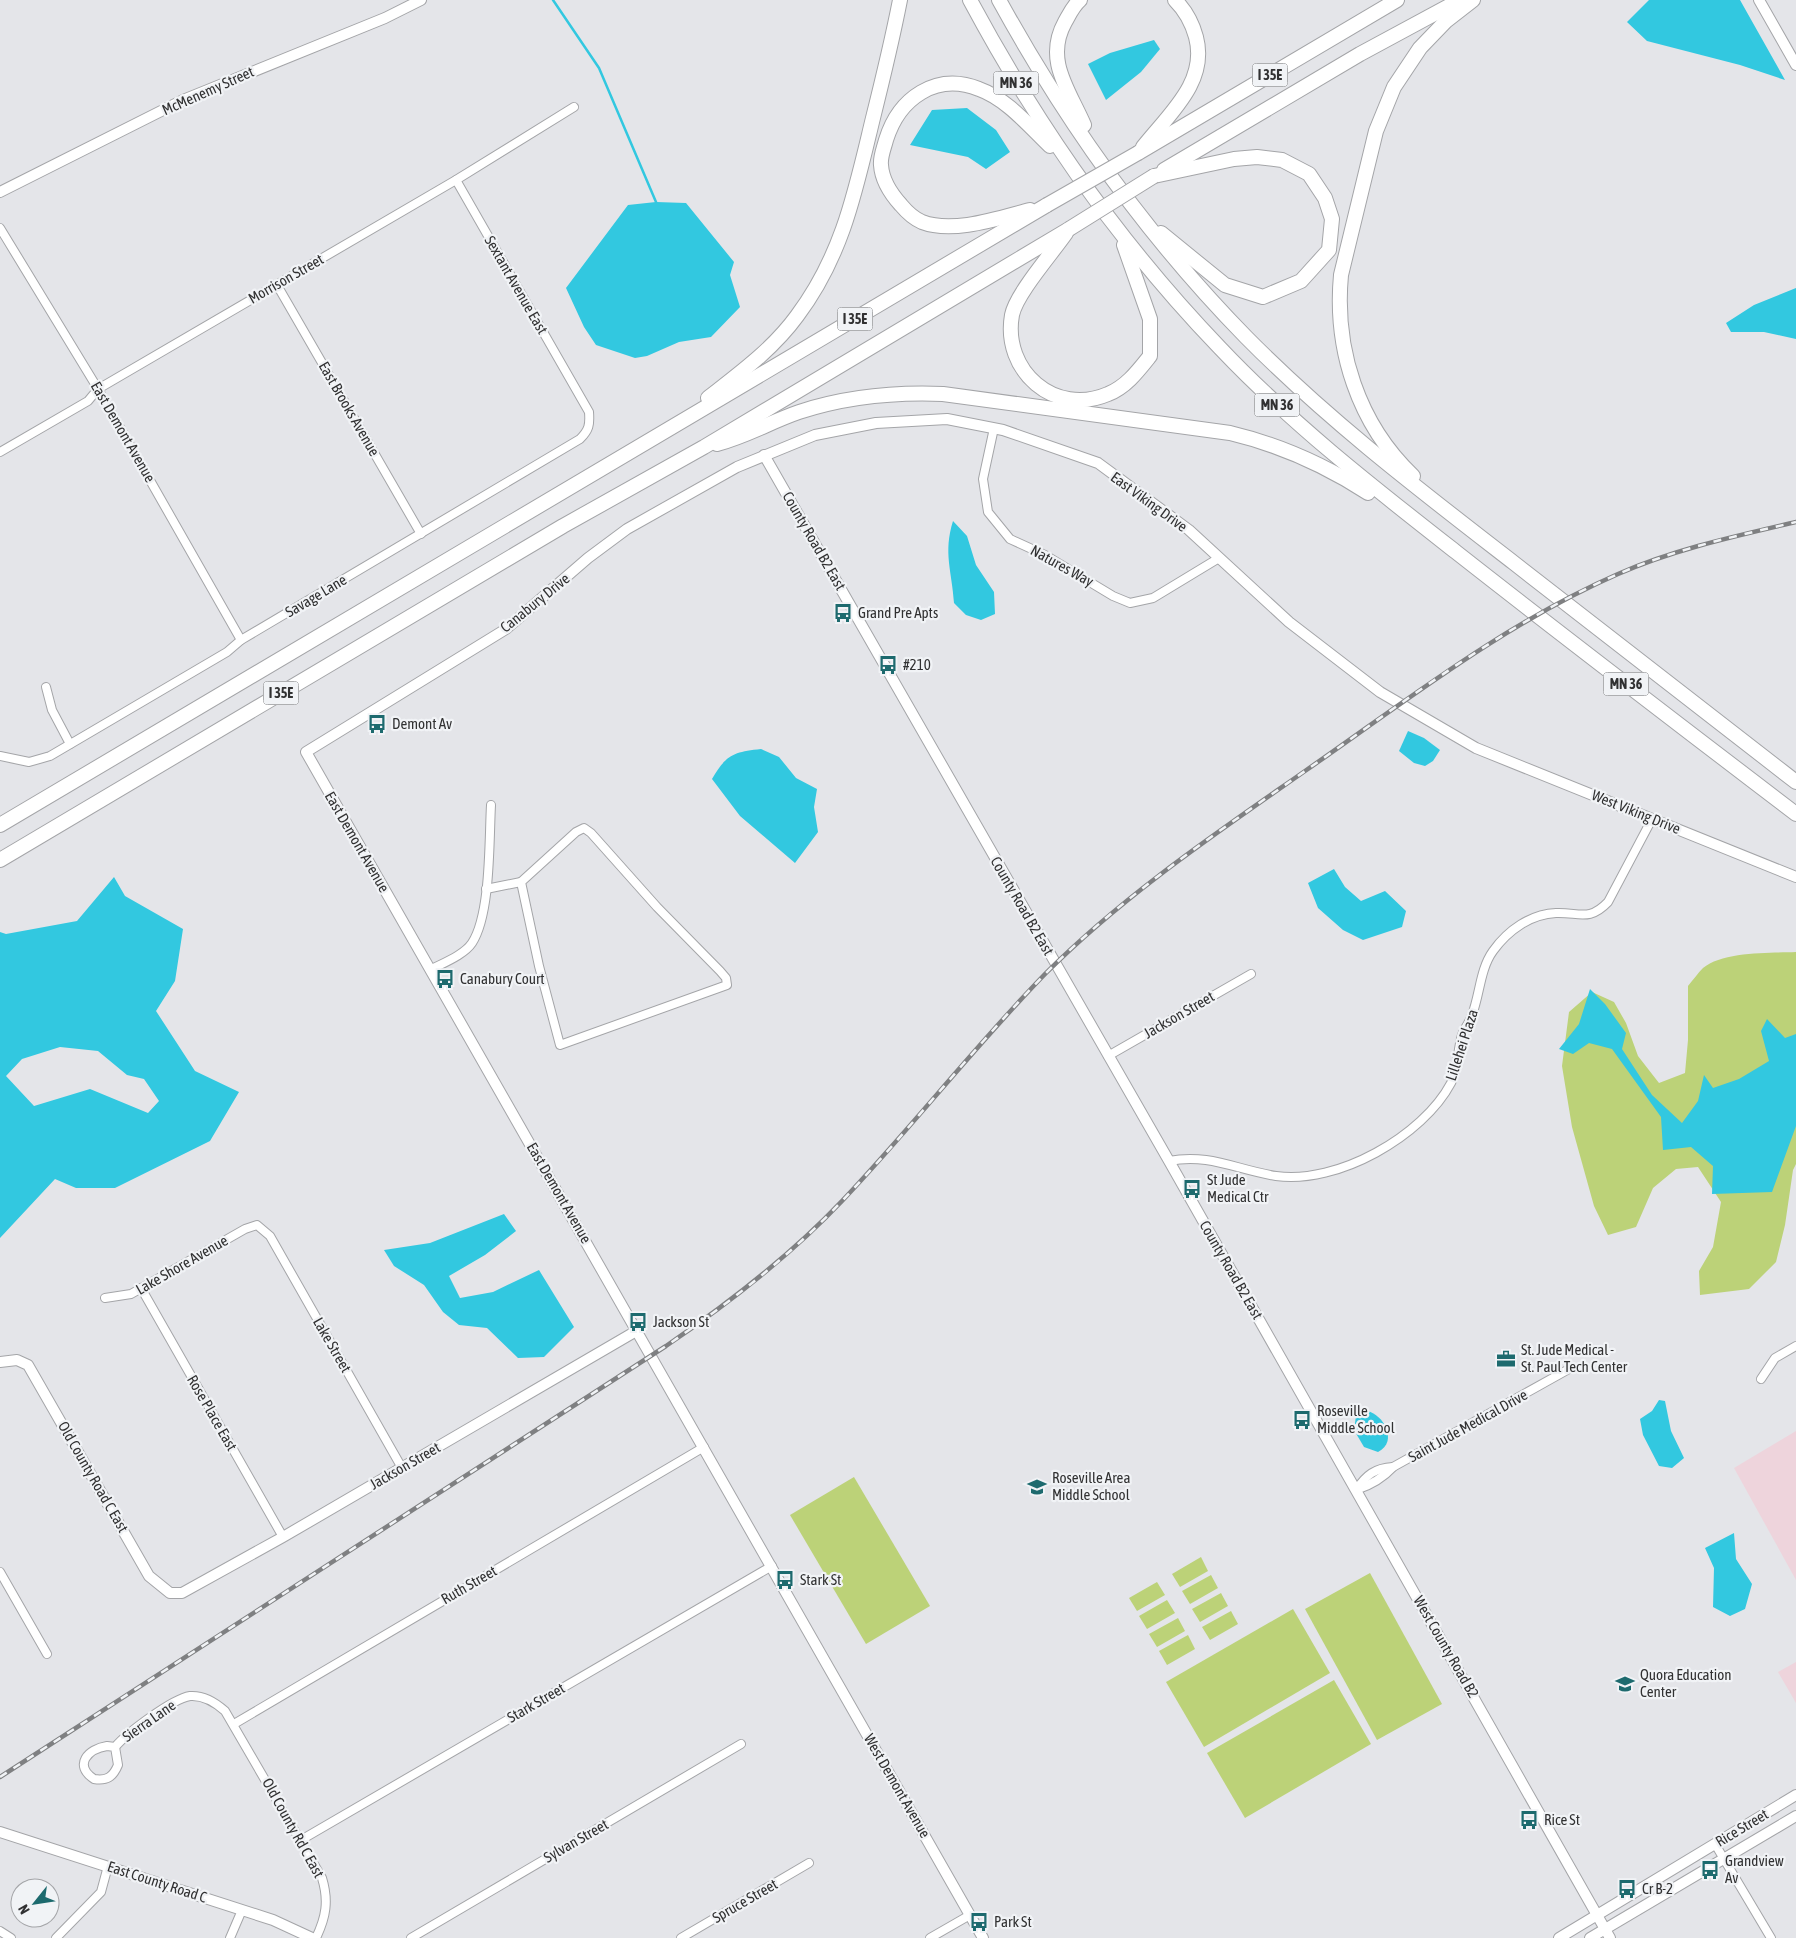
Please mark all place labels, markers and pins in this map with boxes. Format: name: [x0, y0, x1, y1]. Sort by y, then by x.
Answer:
bus stop icon: Grand Pre Apts: [832, 602, 854, 624]
place label: Grand Pre Apts: [858, 604, 938, 621]
bus stop icon: #210: [877, 654, 899, 676]
place label: #210: [903, 656, 931, 673]
bus stop icon: Demont Av: [366, 713, 388, 735]
place label: Demont Av: [392, 715, 452, 732]
bus stop icon: Canabury Court: [434, 968, 456, 990]
place label: Canabury Court: [460, 970, 545, 987]
place label: St Jude Medical Ctr: [1207, 1171, 1269, 1205]
bus stop icon: St Jude Medical Ctr: [1181, 1178, 1203, 1200]
bus stop icon: Jackson St: [627, 1311, 649, 1333]
place label: Jackson St: [653, 1313, 709, 1330]
place label: St. Jude Medical - St. Paul Tech Center: [1521, 1341, 1628, 1375]
office icon: St. Jude Medical - St. Paul Tech Center: [1495, 1348, 1517, 1370]
place label: Roseville Middle School: [1317, 1402, 1395, 1436]
bus stop icon: Roseville Middle School: [1291, 1409, 1313, 1431]
place label: Roseville Area Middle School: [1052, 1469, 1130, 1503]
school or university icon: Roseville Area Middle School: [1026, 1476, 1048, 1498]
bus stop icon: Stark St: [774, 1569, 796, 1591]
place label: Stark St: [800, 1571, 841, 1588]
place label: Quora Education Center: [1640, 1666, 1732, 1700]
school or university icon: Quora Education Center: [1614, 1673, 1636, 1695]
bus stop icon: Rice St: [1518, 1809, 1540, 1831]
place label: Rice St: [1544, 1811, 1580, 1828]
place label: Grandview Av: [1725, 1852, 1784, 1886]
bus stop icon: Grandview Av: [1699, 1859, 1721, 1881]
bus stop icon: Cr B-2: [1616, 1878, 1638, 1900]
place label: Cr B-2: [1642, 1880, 1673, 1897]
bus stop icon: Park St: [968, 1911, 990, 1933]
place label: Park St: [994, 1913, 1032, 1930]

